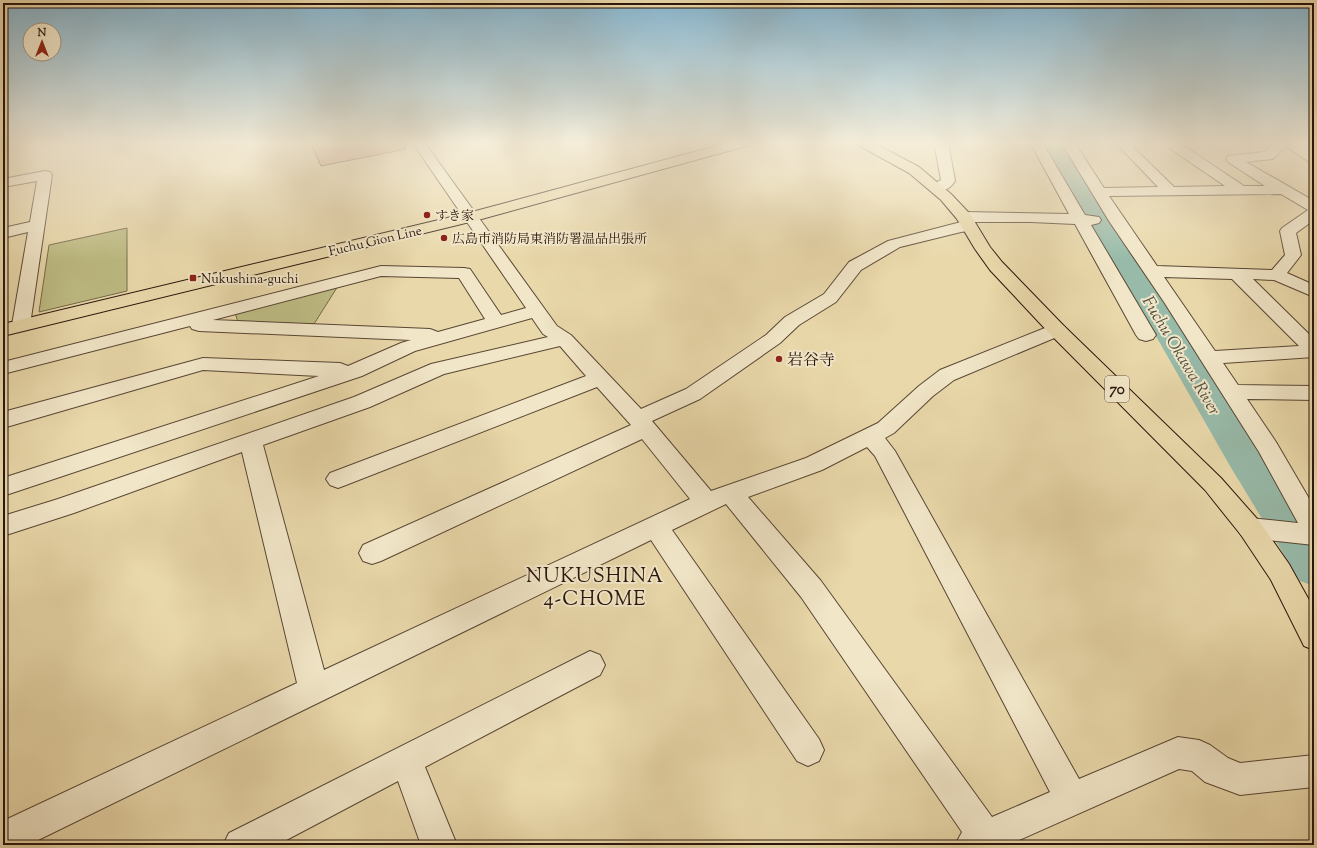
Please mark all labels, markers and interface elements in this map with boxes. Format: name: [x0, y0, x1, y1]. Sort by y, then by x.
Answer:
north arrow: [22, 22, 62, 62]
text: N: [37, 25, 47, 41]
place label: すき家: [435, 208, 474, 226]
marker: すき家: [422, 210, 432, 220]
street label: Fuchu Gion Line: [327, 222, 424, 261]
place label: 広島市消防局東消防署温品出張所: [452, 231, 647, 249]
marker: 広島市消防局東消防署温品出張所: [439, 233, 449, 243]
place label: Nukushina-guchi: [201, 271, 299, 289]
marker: Nukushina-guchi: [188, 273, 198, 283]
water label: Fuchu Okawa River: [1135, 292, 1225, 420]
place label: 岩谷寺: [787, 350, 835, 373]
marker: 岩谷寺: [774, 354, 784, 364]
road number: 70: [1105, 376, 1129, 402]
district label: NUKUSHINA 4-CHOME: [526, 563, 664, 615]

